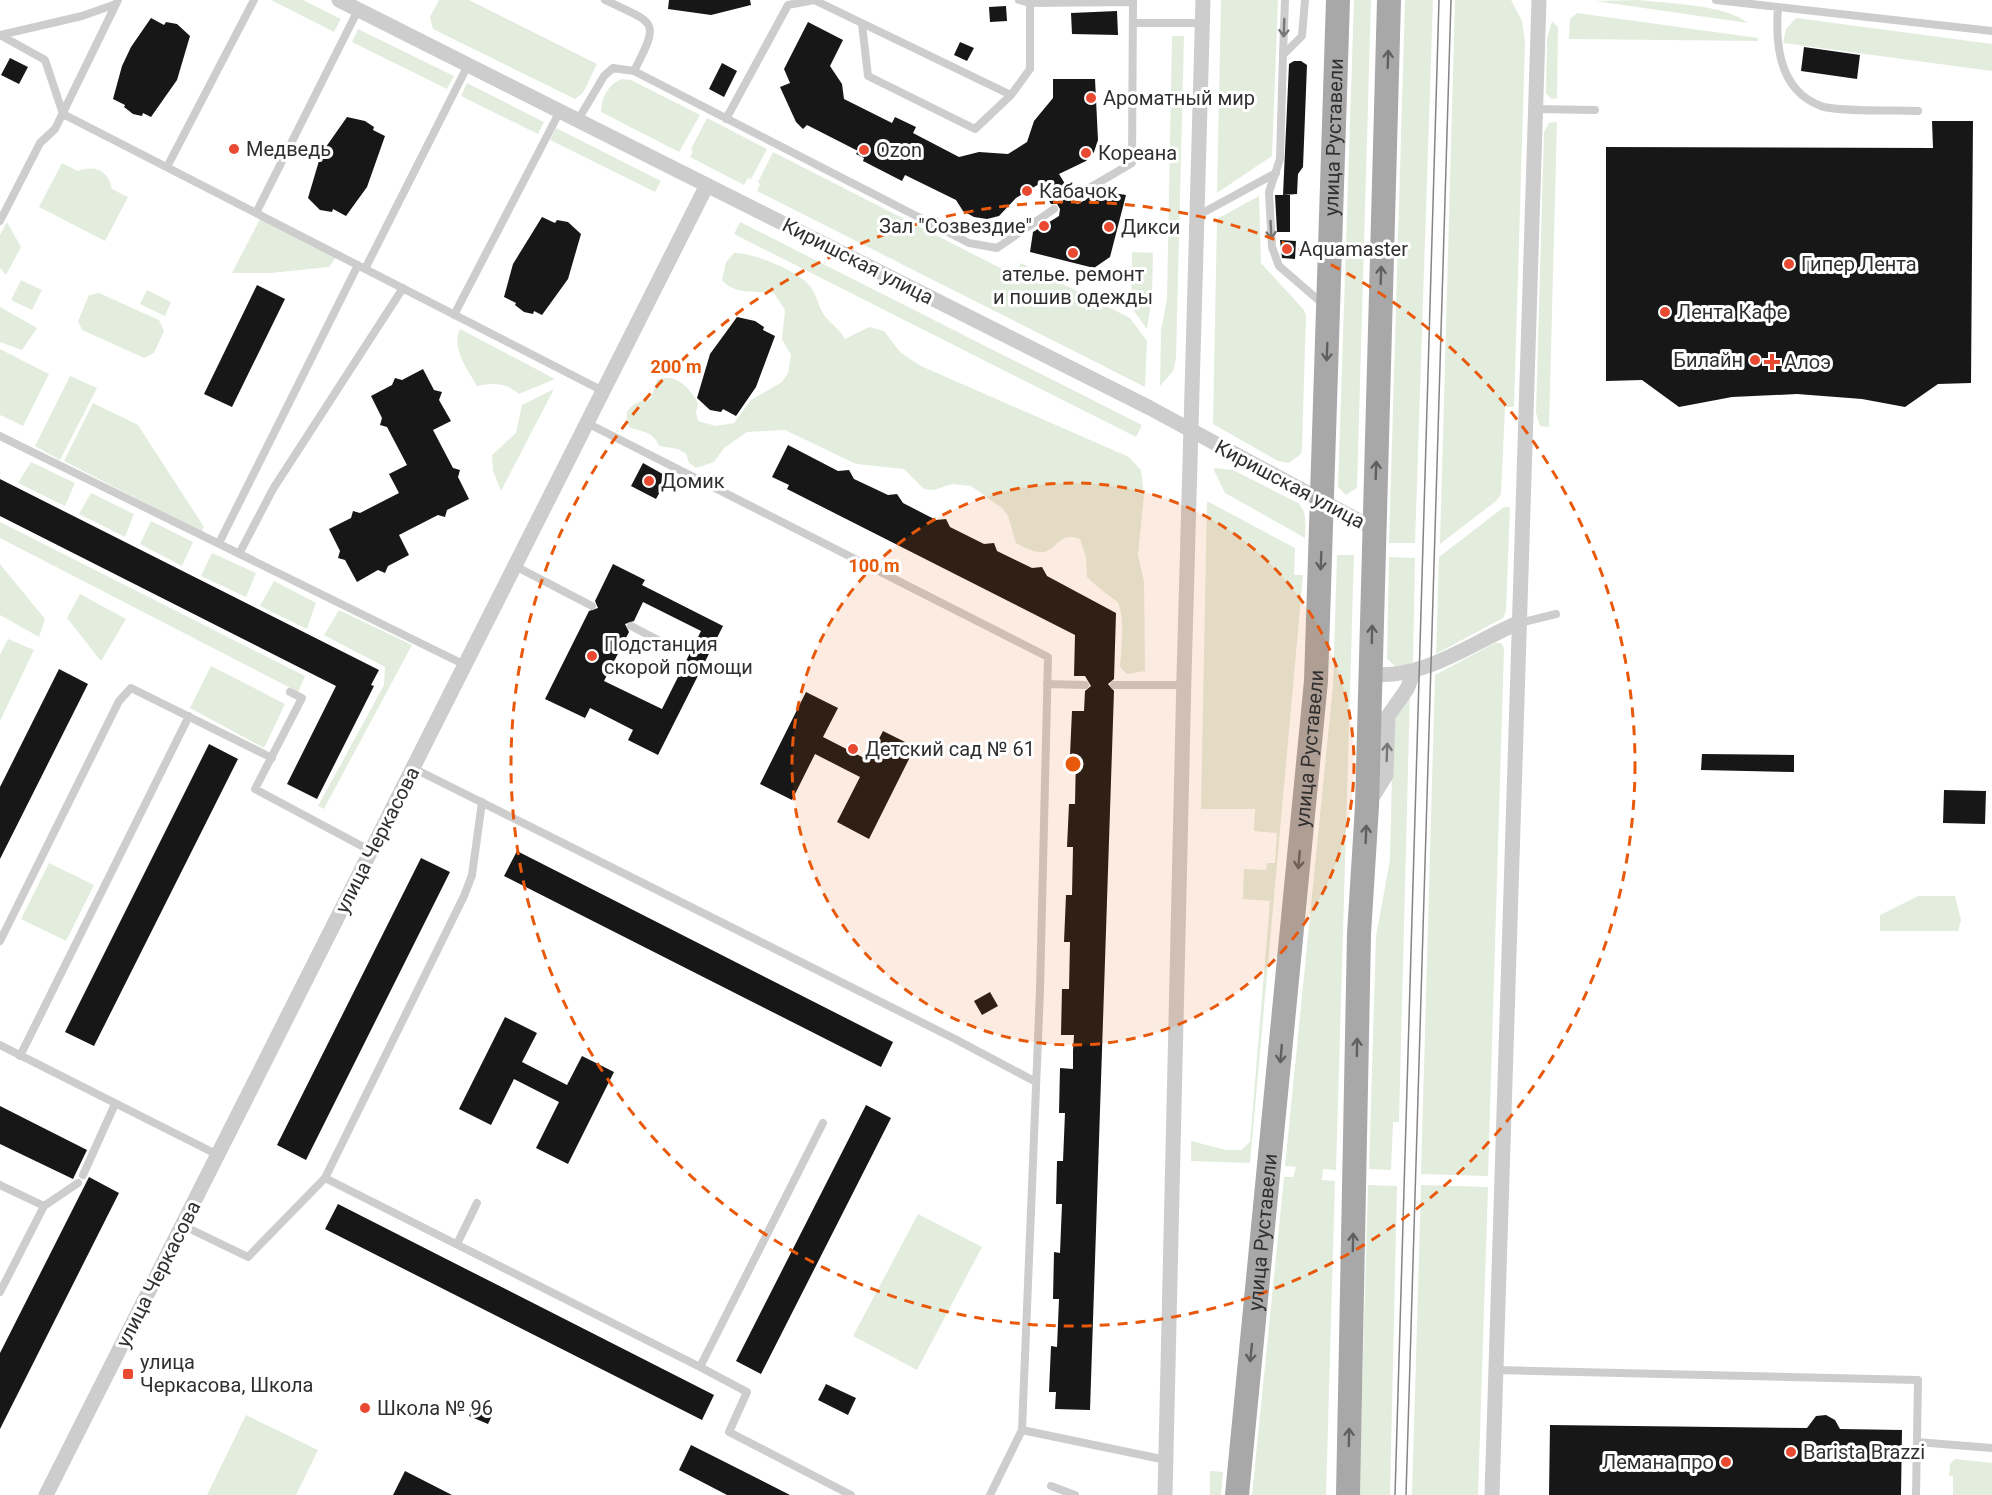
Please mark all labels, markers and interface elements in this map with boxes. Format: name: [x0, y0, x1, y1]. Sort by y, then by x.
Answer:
one-way arrow: [1278, 17, 1289, 37]
one-way arrow: [1382, 49, 1393, 69]
street label: улица Руставели: [1319, 58, 1348, 216]
place label: Ароматный мир: [1103, 86, 1255, 110]
marker: Ароматный мир: [1084, 91, 1098, 105]
place label: Медведь: [246, 137, 331, 161]
place label: Ozon: [876, 138, 922, 162]
place label: Кореана: [1098, 141, 1177, 165]
marker: Медведь: [227, 142, 241, 156]
marker: Ozon: [857, 143, 871, 157]
marker: Кореана: [1079, 146, 1093, 160]
place label: Кабачок: [1039, 179, 1118, 203]
marker: Кабачок: [1020, 184, 1034, 198]
street label: Киришская улица: [779, 213, 937, 309]
place label: Зал "Созвездие": [879, 214, 1032, 238]
place label: Дикси: [1121, 215, 1180, 239]
marker: Зал "Созвездие": [1037, 219, 1051, 233]
one-way arrow: [1265, 219, 1277, 239]
marker: Дикси: [1102, 220, 1116, 234]
place label: Aquamaster: [1299, 237, 1408, 261]
marker: Aquamaster: [1280, 242, 1294, 256]
marker: ателье. ремонт и пошив одежды: [1066, 246, 1080, 260]
place label: Гипер Лента: [1801, 252, 1917, 276]
marker: Гипер Лента: [1782, 257, 1796, 271]
place label: ателье. ремонт и пошив одежды: [993, 262, 1153, 309]
one-way arrow: [1376, 266, 1387, 286]
place label: Лента Кафе: [1677, 300, 1787, 324]
marker: Лента Кафе: [1658, 305, 1672, 319]
one-way arrow: [1322, 342, 1333, 362]
place label: Билайн: [1673, 348, 1743, 372]
place label: Алоэ: [1784, 350, 1831, 374]
marker: Билайн: [1748, 353, 1762, 367]
marker: Алоэ: [1765, 355, 1779, 369]
text: 200 m: [650, 356, 702, 377]
street label: Киришская улица: [1211, 434, 1369, 534]
one-way arrow: [1370, 461, 1381, 481]
place label: Домик: [661, 469, 725, 493]
marker: Домик: [642, 474, 656, 488]
one-way arrow: [1315, 550, 1327, 570]
text: 100 m: [848, 555, 900, 576]
one-way arrow: [1366, 624, 1377, 644]
place label: Подстанция скорой помощи: [604, 632, 753, 679]
marker: Подстанция скорой помощи: [585, 649, 599, 663]
street label: улица Руставели: [1290, 669, 1328, 828]
place label: Детский сад № 61: [865, 737, 1035, 761]
marker: Детский сад № 61: [846, 742, 860, 756]
one-way arrow: [1381, 743, 1392, 763]
centre of rings: [1063, 754, 1083, 774]
street label: улица Черкасова: [330, 763, 424, 917]
one-way arrow: [1360, 825, 1372, 845]
one-way arrow: [1293, 849, 1304, 869]
one-way arrow: [1351, 1037, 1363, 1057]
one-way arrow: [1275, 1043, 1286, 1063]
street label: улица Руставели: [1243, 1152, 1282, 1312]
street label: улица Черкасова: [111, 1197, 205, 1351]
one-way arrow: [1347, 1232, 1358, 1252]
one-way arrow: [1245, 1342, 1256, 1362]
place label: улица Черкасова, Школа: [140, 1350, 313, 1397]
marker: улица Черкасова, Школа: [121, 1367, 135, 1381]
place label: Школа № 96: [377, 1396, 493, 1420]
marker: Школа № 96: [358, 1401, 372, 1415]
one-way arrow: [1343, 1427, 1355, 1447]
place label: Barista Brazzi: [1803, 1440, 1925, 1464]
marker: Barista Brazzi: [1784, 1445, 1798, 1459]
place label: Лемана про: [1602, 1450, 1714, 1474]
marker: Лемана про: [1719, 1455, 1733, 1469]

